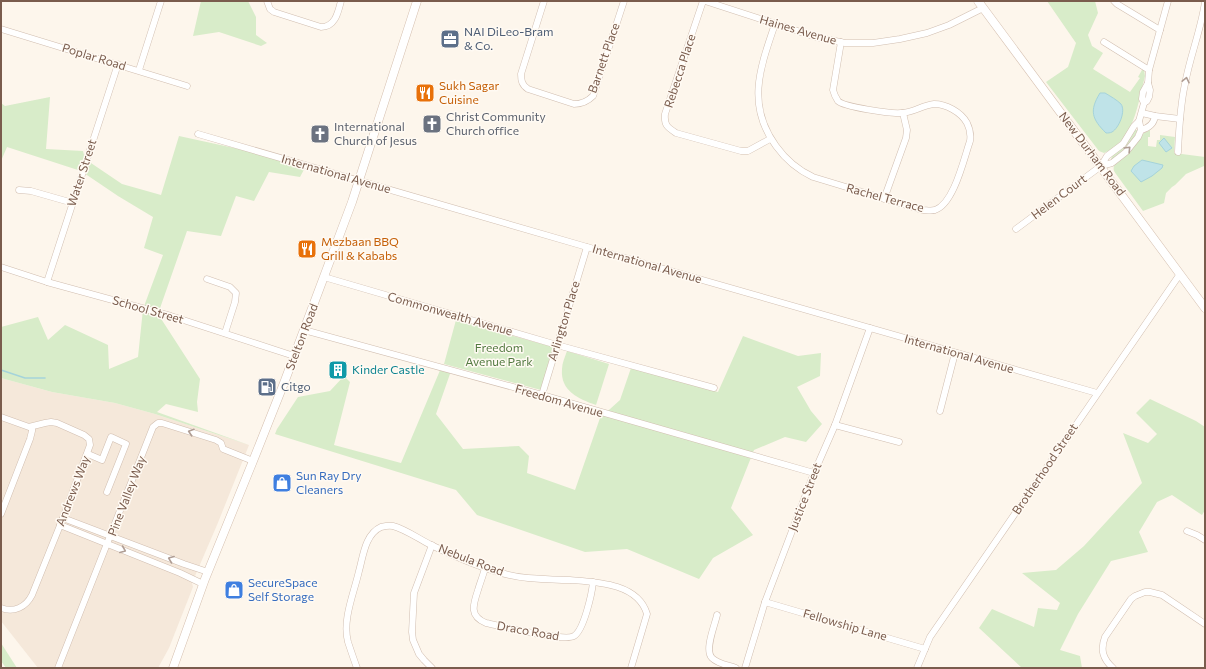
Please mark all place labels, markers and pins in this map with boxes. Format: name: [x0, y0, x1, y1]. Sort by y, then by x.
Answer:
place label: NAI DiLeo-Bram & Co.: [464, 24, 554, 52]
office icon: NAI DiLeo-Bram & Co.: [439, 28, 461, 50]
place label: Sukh Sagar Cuisine: [439, 78, 499, 106]
restaurant icon: Sukh Sagar Cuisine: [414, 82, 436, 104]
place label: Christ Community Church office: [446, 109, 546, 137]
church icon: Christ Community Church office: [421, 113, 443, 135]
place label: International Church of Jesus: [334, 119, 417, 148]
church icon: International Church of Jesus: [309, 123, 331, 145]
place label: Mezbaan BBQ Grill & Kababs: [321, 234, 399, 262]
restaurant icon: Mezbaan BBQ Grill & Kababs: [296, 238, 318, 260]
building icon: Kinder Castle: [327, 359, 349, 381]
place label: Kinder Castle: [352, 362, 425, 376]
fuel station icon: Citgo: [256, 376, 278, 398]
place label: Citgo: [281, 379, 311, 393]
place label: Sun Ray Dry Cleaners: [296, 468, 361, 496]
shop icon: Sun Ray Dry Cleaners: [271, 472, 293, 494]
place label: SecureSpace Self Storage: [248, 575, 318, 603]
shop icon: SecureSpace Self Storage: [223, 579, 245, 601]

